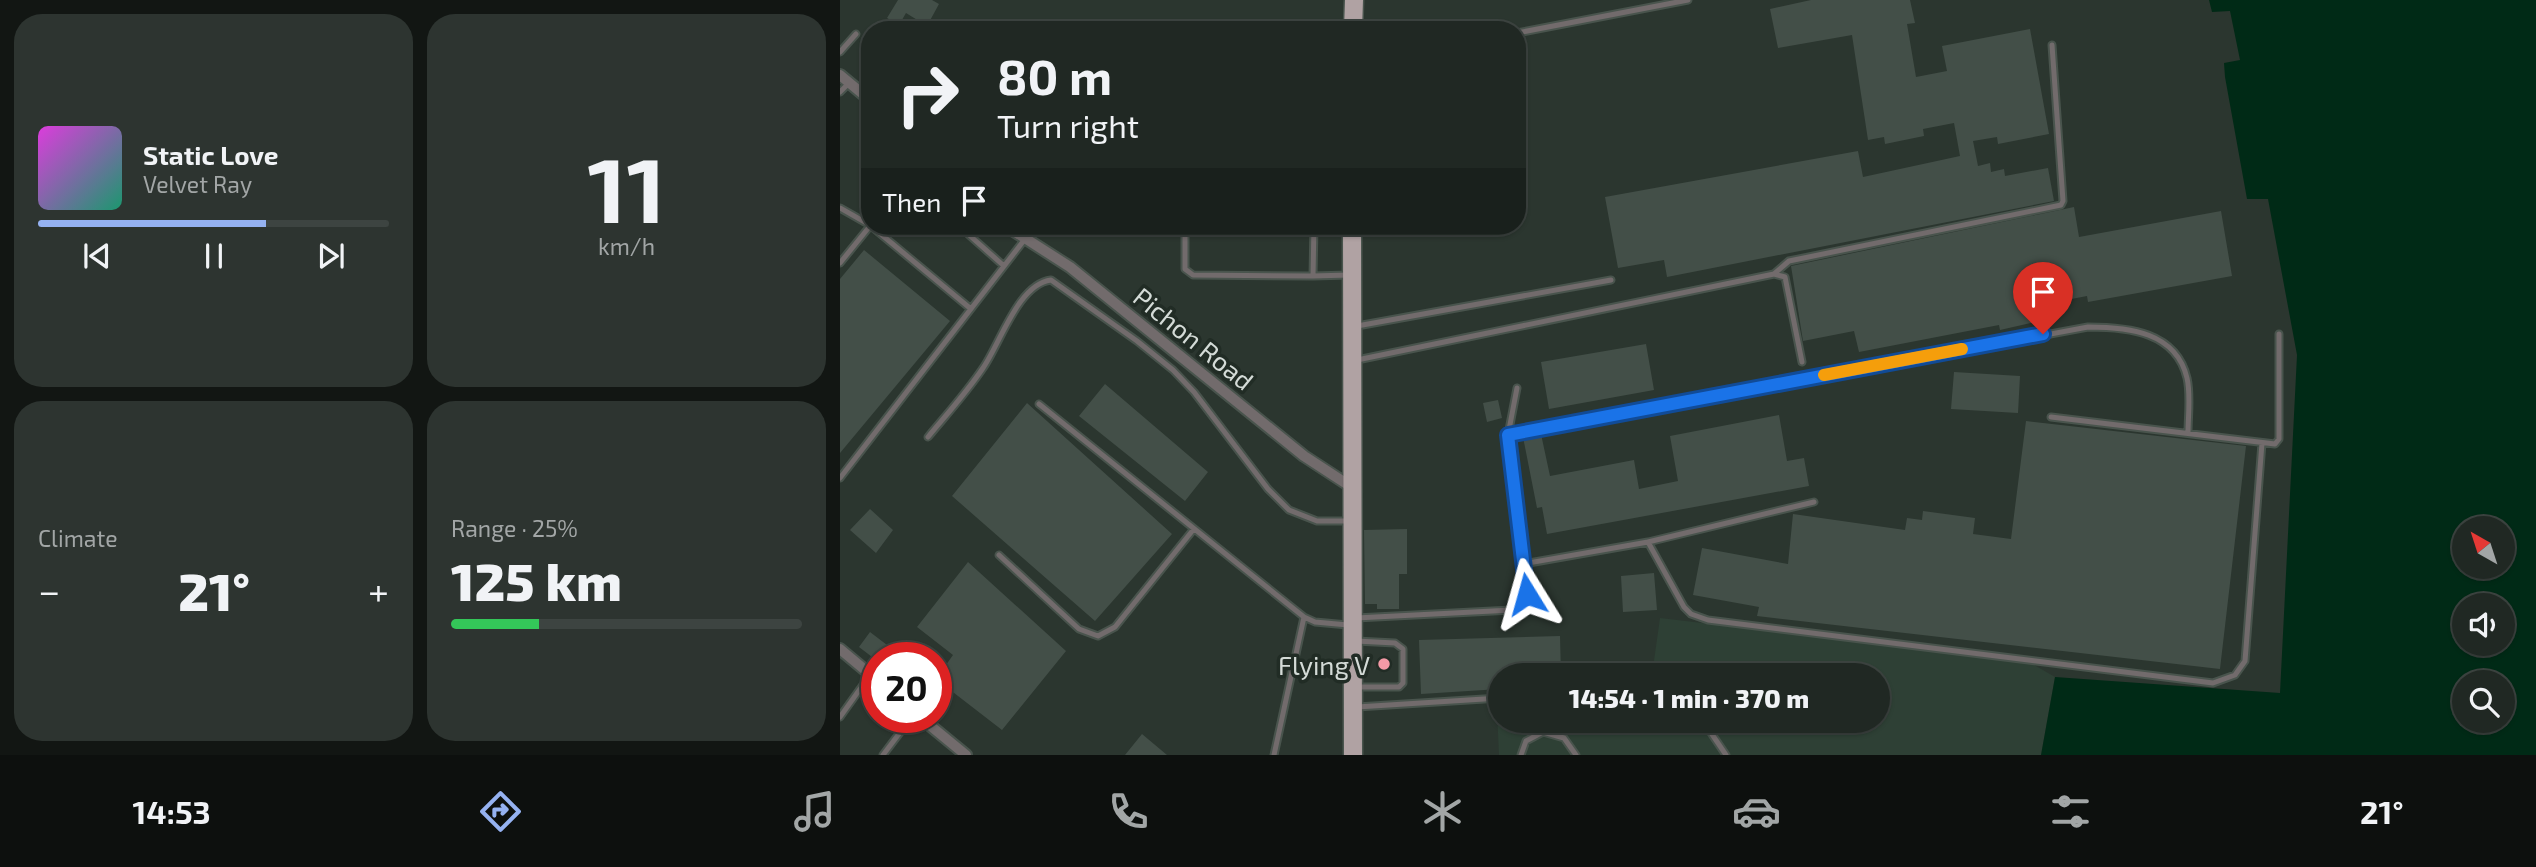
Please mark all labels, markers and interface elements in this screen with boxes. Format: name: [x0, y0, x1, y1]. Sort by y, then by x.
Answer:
text: 80 m: [997, 46, 1112, 105]
icon: right: [882, 49, 973, 140]
text: Turn right: [997, 106, 1139, 144]
text: 11: [587, 132, 666, 241]
text: Static Love: [143, 139, 279, 170]
text: Velvet Ray: [143, 170, 252, 198]
icon: arrive: [955, 182, 993, 220]
text: Then: [882, 186, 941, 217]
text: km/h: [598, 232, 655, 260]
icon: previous: [78, 237, 116, 275]
icon: pause: [195, 237, 233, 275]
icon: next: [312, 237, 350, 275]
pin: [2013, 262, 2073, 334]
icon: arrive: [2024, 273, 2062, 311]
street label: Pichon Road: [1128, 280, 1260, 396]
text: Range · 25%: [451, 514, 578, 542]
north arrow: [2452, 516, 2515, 579]
map controls: [2452, 516, 2515, 733]
text: Climate: [38, 524, 118, 552]
text: 125 km: [451, 549, 622, 611]
position arrow: [1490, 557, 1564, 631]
text: 21°: [178, 559, 250, 621]
text: −: [38, 567, 60, 613]
text: +: [368, 567, 389, 613]
button: sound: [2452, 593, 2515, 656]
speed limit sign: 20: [861, 642, 952, 733]
place label: Flying V: [1278, 649, 1370, 680]
marker: Flying V: [1376, 656, 1392, 672]
button: search: [2452, 670, 2515, 733]
text: 14:54 · 1 min · 370 m: [1569, 682, 1809, 713]
icon: directions: [476, 787, 525, 836]
icon: music: [790, 787, 839, 836]
icon: phone: [1104, 787, 1153, 836]
icon: climate: [1418, 787, 1467, 836]
icon: car: [1732, 787, 1781, 836]
icon: filters: [2046, 787, 2095, 836]
text: 14:53: [133, 792, 211, 830]
text: 21°: [2360, 792, 2403, 830]

